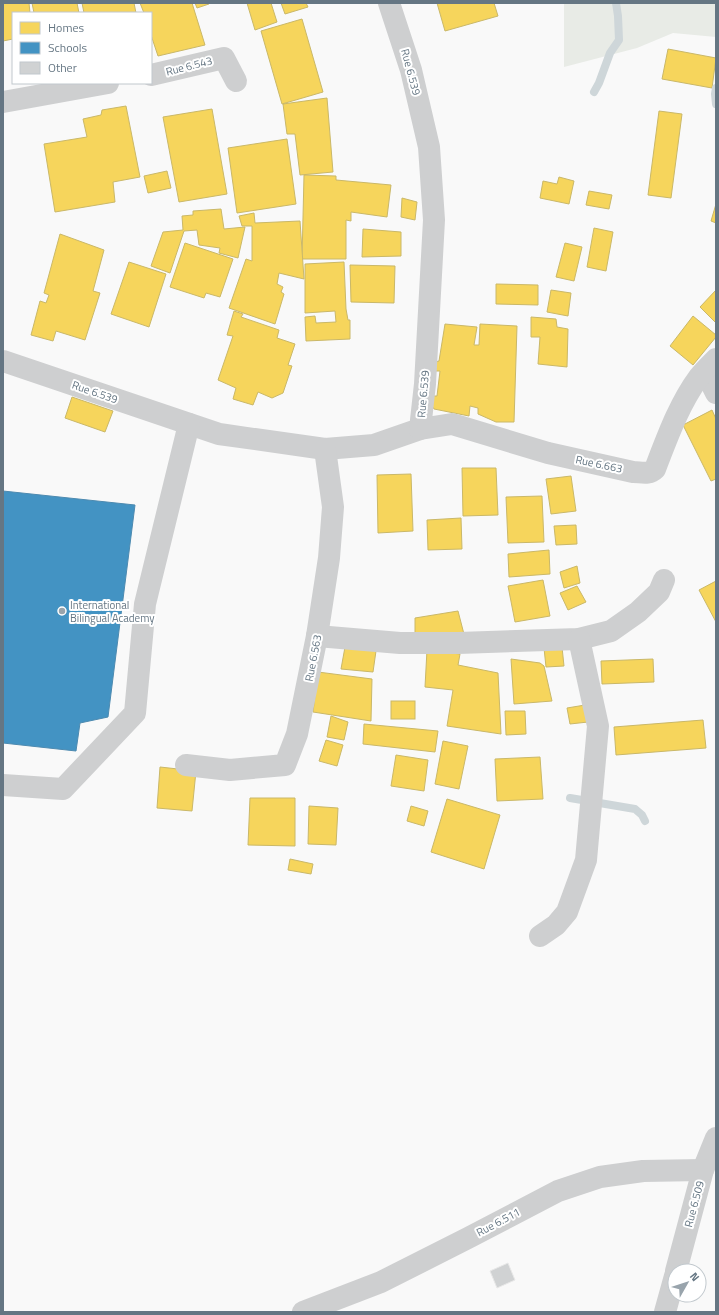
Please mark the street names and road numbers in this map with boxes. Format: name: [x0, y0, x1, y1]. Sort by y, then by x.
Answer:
street label: Rue 6.539: [397, 47, 425, 97]
street label: Rue 6.543: [164, 52, 214, 80]
street label: Rue 6.539: [413, 370, 433, 418]
street label: Rue 6.539: [70, 377, 120, 407]
street label: Rue 6.663: [574, 451, 624, 477]
street label: Rue 6.563: [301, 633, 325, 683]
street label: Rue 6.509: [680, 1179, 708, 1229]
street label: Rue 6.511: [473, 1204, 523, 1240]

